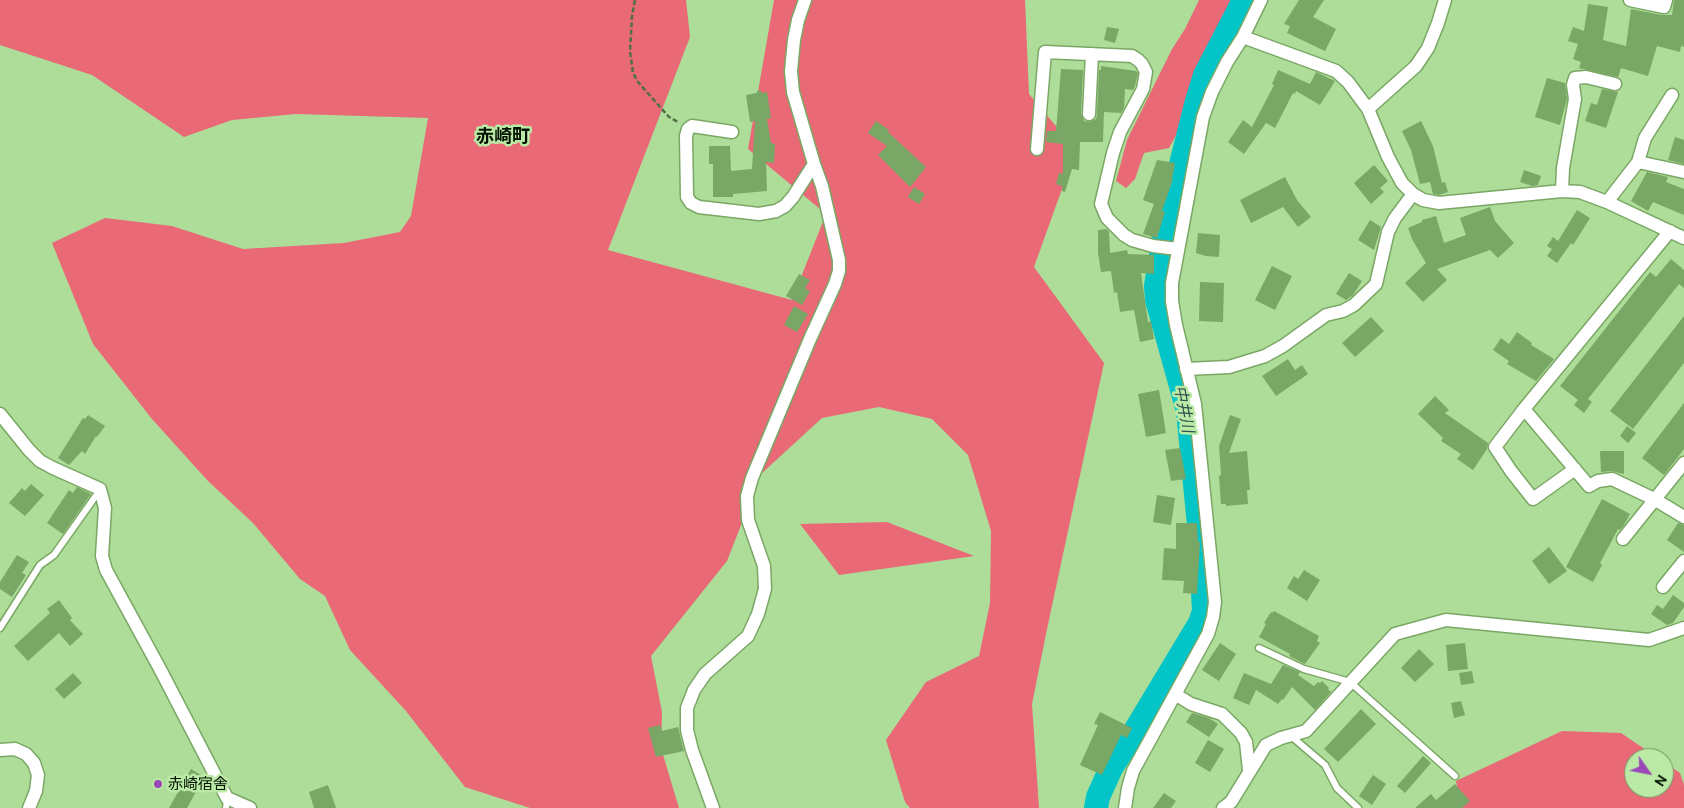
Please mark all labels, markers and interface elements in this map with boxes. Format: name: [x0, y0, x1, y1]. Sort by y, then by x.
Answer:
district label: 赤崎町: [476, 125, 530, 147]
water label: 中井川: [1170, 384, 1198, 434]
north arrow: [1624, 748, 1674, 798]
text: N: [1651, 772, 1670, 789]
place label: 赤崎宿舎: [168, 775, 228, 793]
marker: 赤崎宿舎: [152, 778, 164, 790]

